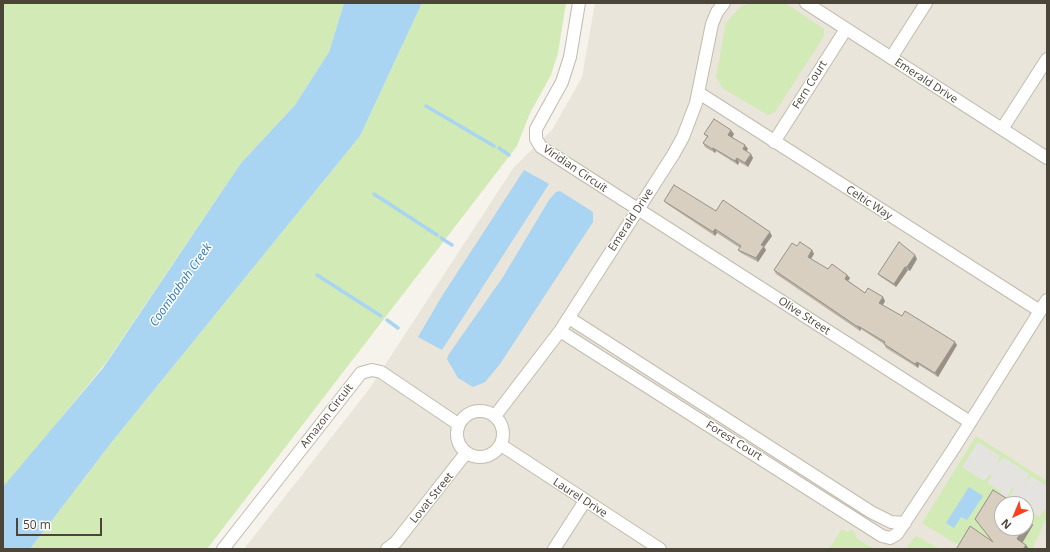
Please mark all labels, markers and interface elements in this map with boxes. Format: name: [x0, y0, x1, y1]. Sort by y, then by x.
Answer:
street label: Emerald Drive: [892, 56, 960, 106]
street label: Fern Court: [790, 58, 830, 112]
street label: Viridian Circuit: [540, 143, 610, 195]
street label: Celtic Way: [843, 183, 895, 223]
street label: Emerald Drive: [606, 186, 656, 254]
water label: Coombabah Creek: [147, 241, 215, 329]
street label: Olive Street: [776, 294, 832, 338]
street label: Amazon Circuit: [298, 381, 356, 451]
street label: Forest Court: [703, 419, 765, 463]
street label: Lovat Street: [408, 470, 456, 526]
street label: Laurel Drive: [550, 476, 610, 520]
north arrow: [994, 496, 1034, 536]
scale bar: [18, 510, 104, 536]
text: 50 m: [23, 516, 51, 533]
text: N: [998, 516, 1014, 533]

